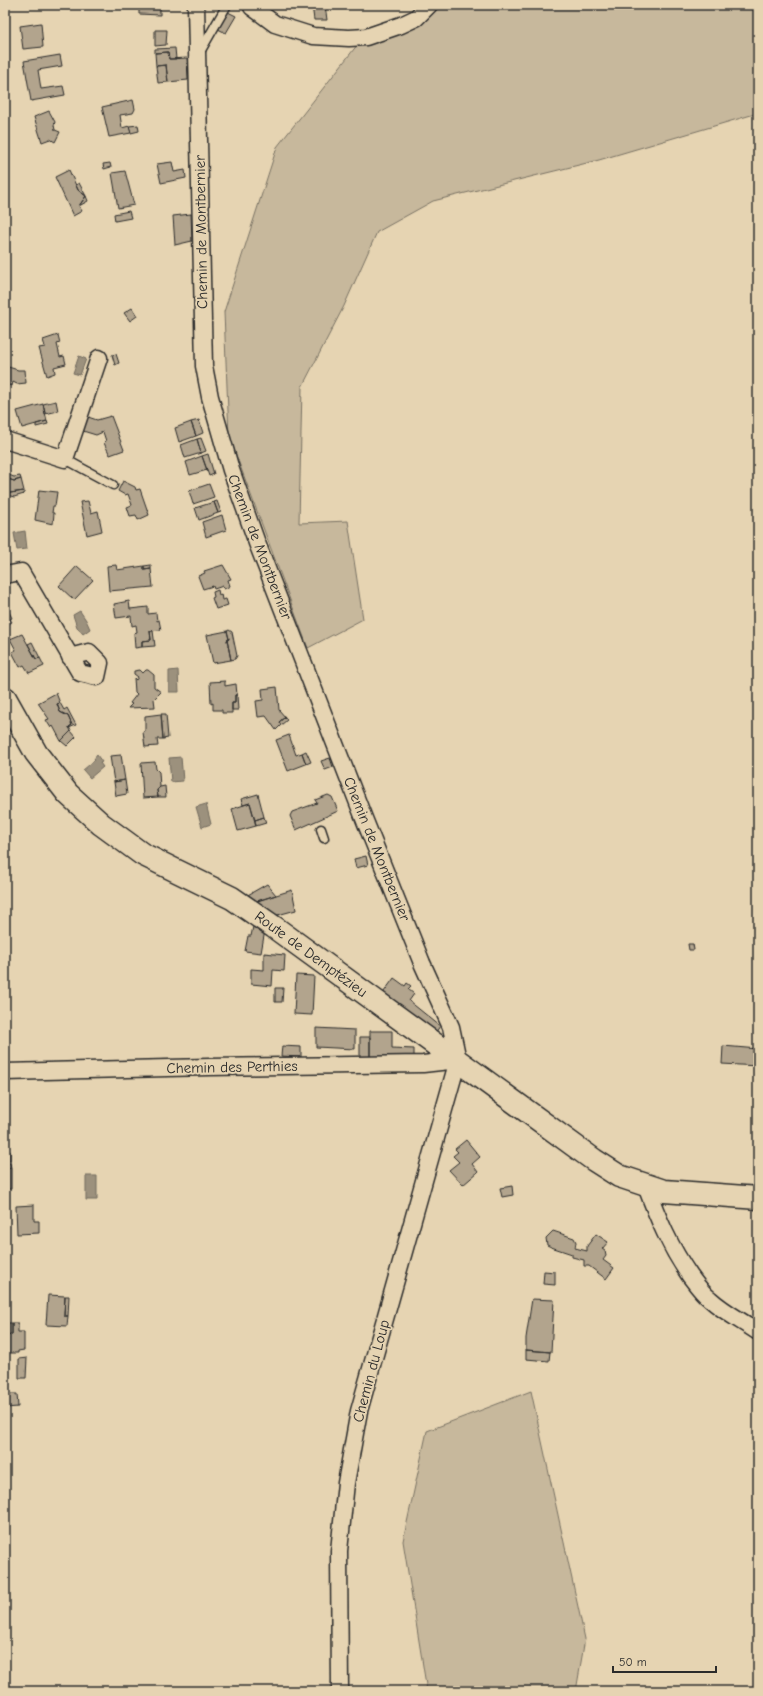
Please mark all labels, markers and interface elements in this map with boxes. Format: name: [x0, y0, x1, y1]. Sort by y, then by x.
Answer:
street label: Chemin de Montbernier: [191, 155, 211, 309]
street label: Chemin de Montbernier: [224, 472, 296, 622]
street label: Chemin de Montbernier: [340, 774, 414, 924]
street label: Route de Demptézieu: [251, 907, 371, 1001]
street label: Chemin des Perthies: [166, 1057, 298, 1077]
street label: Chemin du Loup: [349, 1318, 393, 1424]
scale bar: [613, 1648, 716, 1674]
text: 50 m: [619, 1655, 647, 1669]

